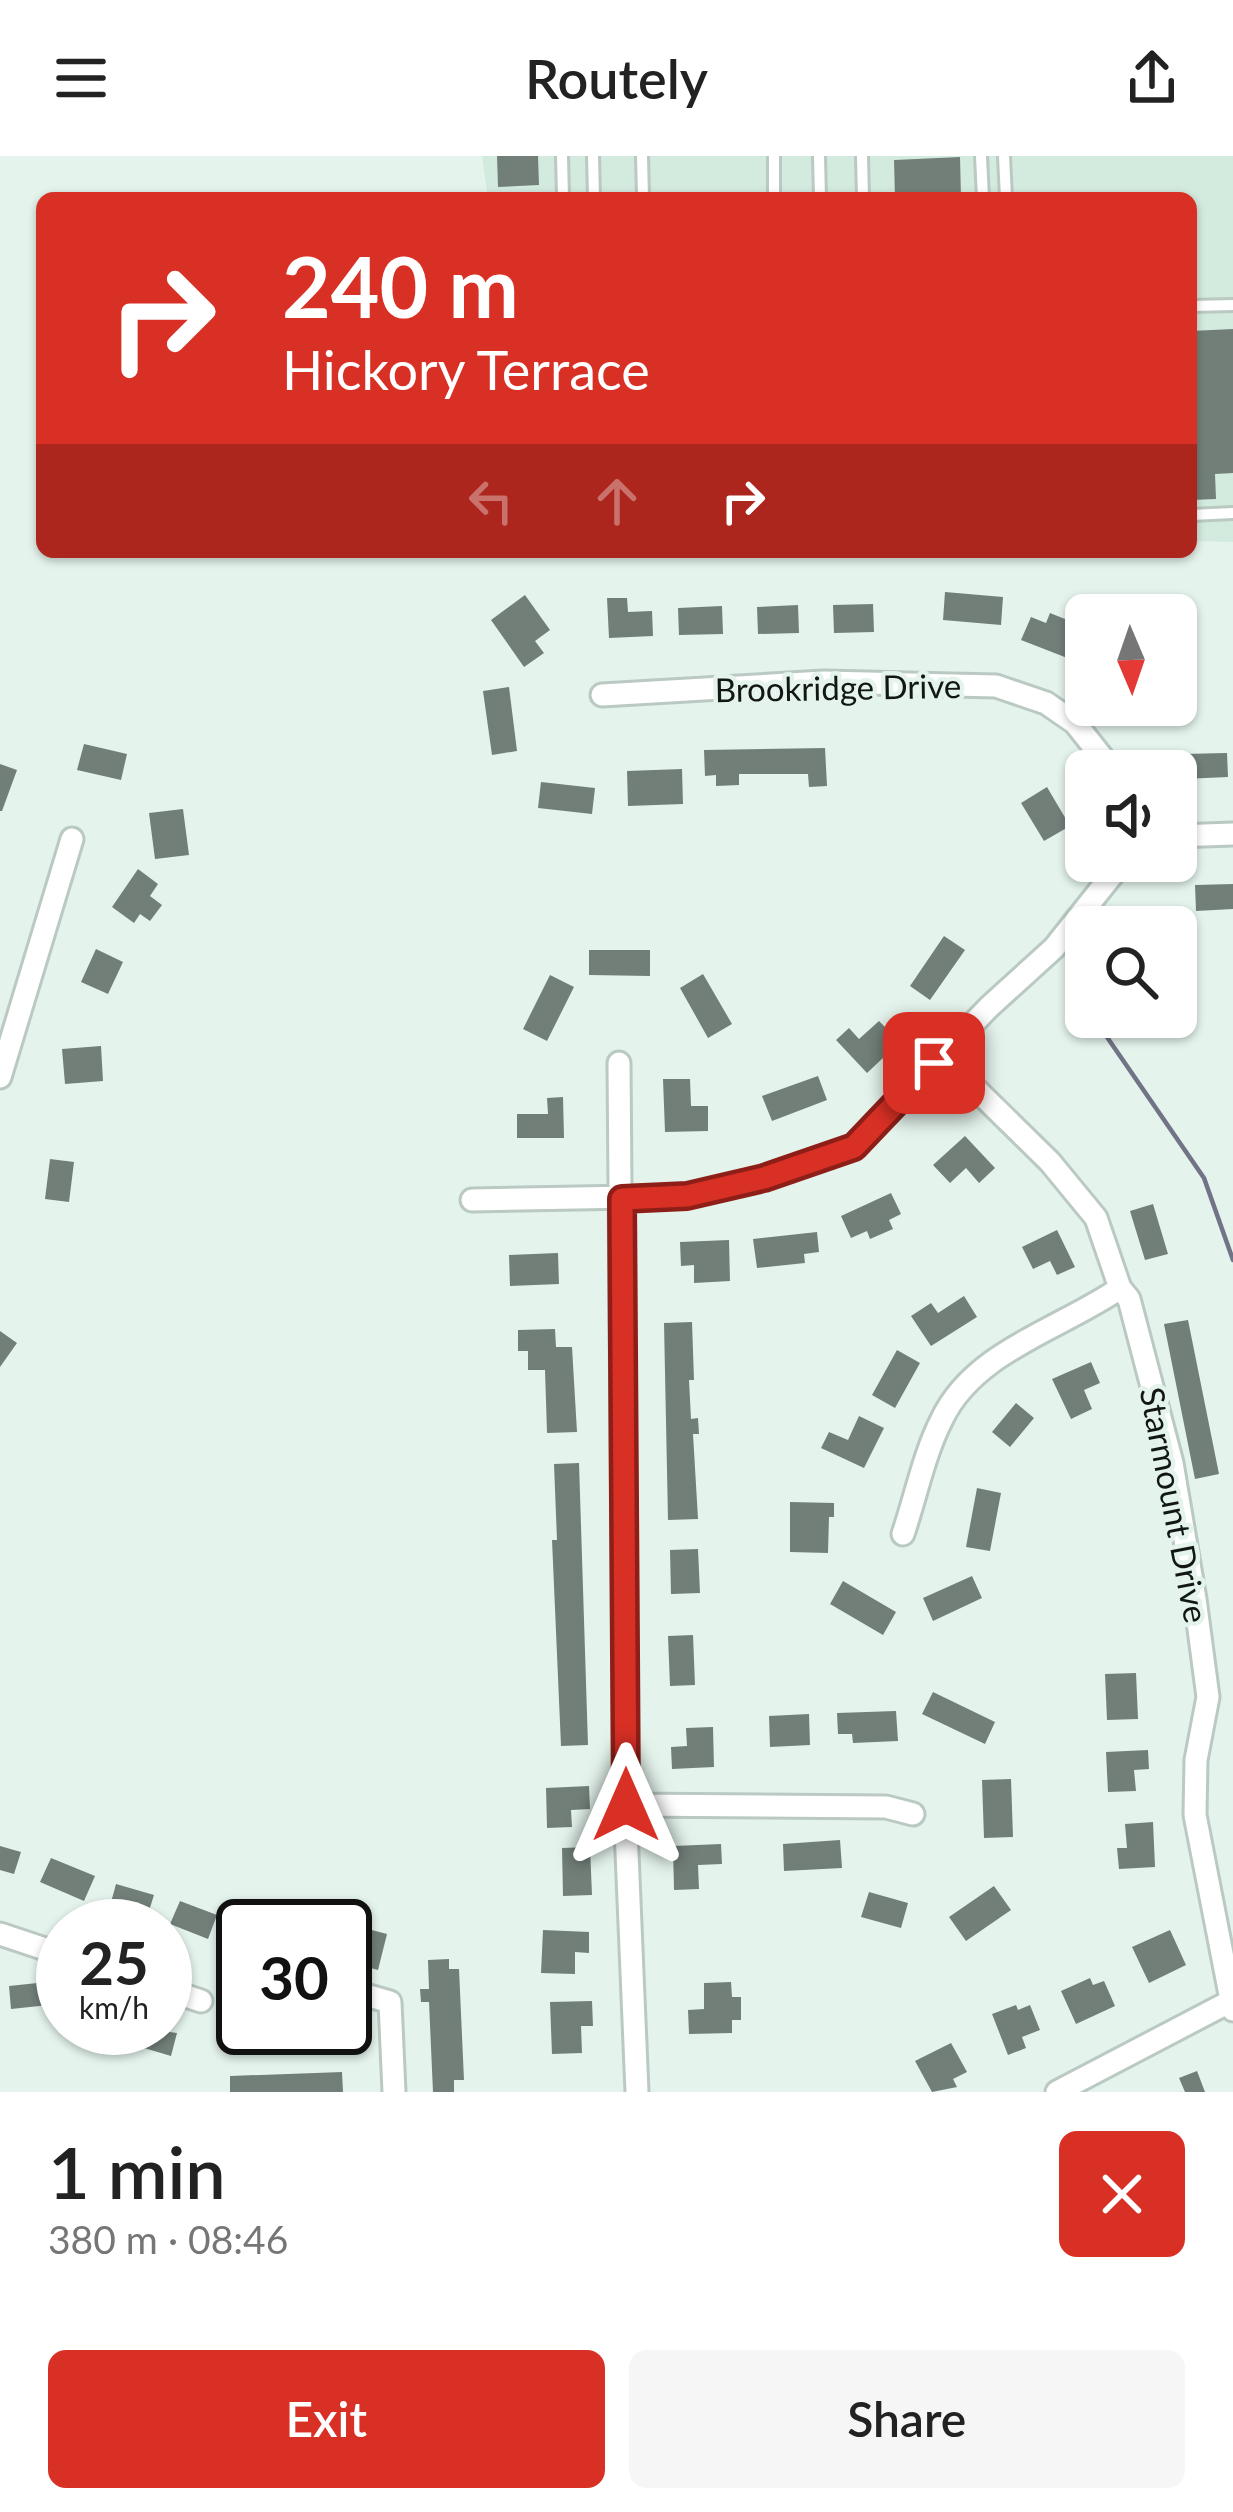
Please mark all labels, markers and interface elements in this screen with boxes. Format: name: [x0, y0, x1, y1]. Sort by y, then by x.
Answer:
icon: menu: [48, 45, 114, 111]
icon: share: [1119, 45, 1185, 111]
text: Routely: [525, 46, 708, 111]
text: 240 m: [282, 235, 519, 336]
icon: right: [84, 240, 240, 396]
text: Hickory Terrace: [282, 337, 650, 402]
icon: left: [458, 468, 524, 534]
icon: ahead: [584, 468, 650, 534]
icon: right: [710, 468, 776, 534]
north arrow: [1065, 594, 1197, 726]
map controls: [1065, 594, 1197, 1038]
street label: Brookridge Drive: [714, 665, 961, 709]
button: sound: [1065, 750, 1197, 882]
button: search: [1065, 906, 1197, 1038]
pin: [883, 1012, 985, 1114]
icon: arrive: [901, 1030, 967, 1096]
street label: Starmount Drive: [1133, 1384, 1217, 1626]
position arrow: [563, 1742, 689, 1868]
speed limit sign: 30: [216, 1899, 372, 2055]
text: 25: [79, 1926, 149, 1998]
text: km/h: [79, 1989, 149, 2025]
text: 1 min: [48, 2128, 226, 2214]
button: close: [1059, 2131, 1185, 2257]
text: 380 m · 08:46: [48, 2216, 288, 2262]
button: Exit: [48, 2350, 605, 2488]
button: Share: [629, 2350, 1185, 2488]

